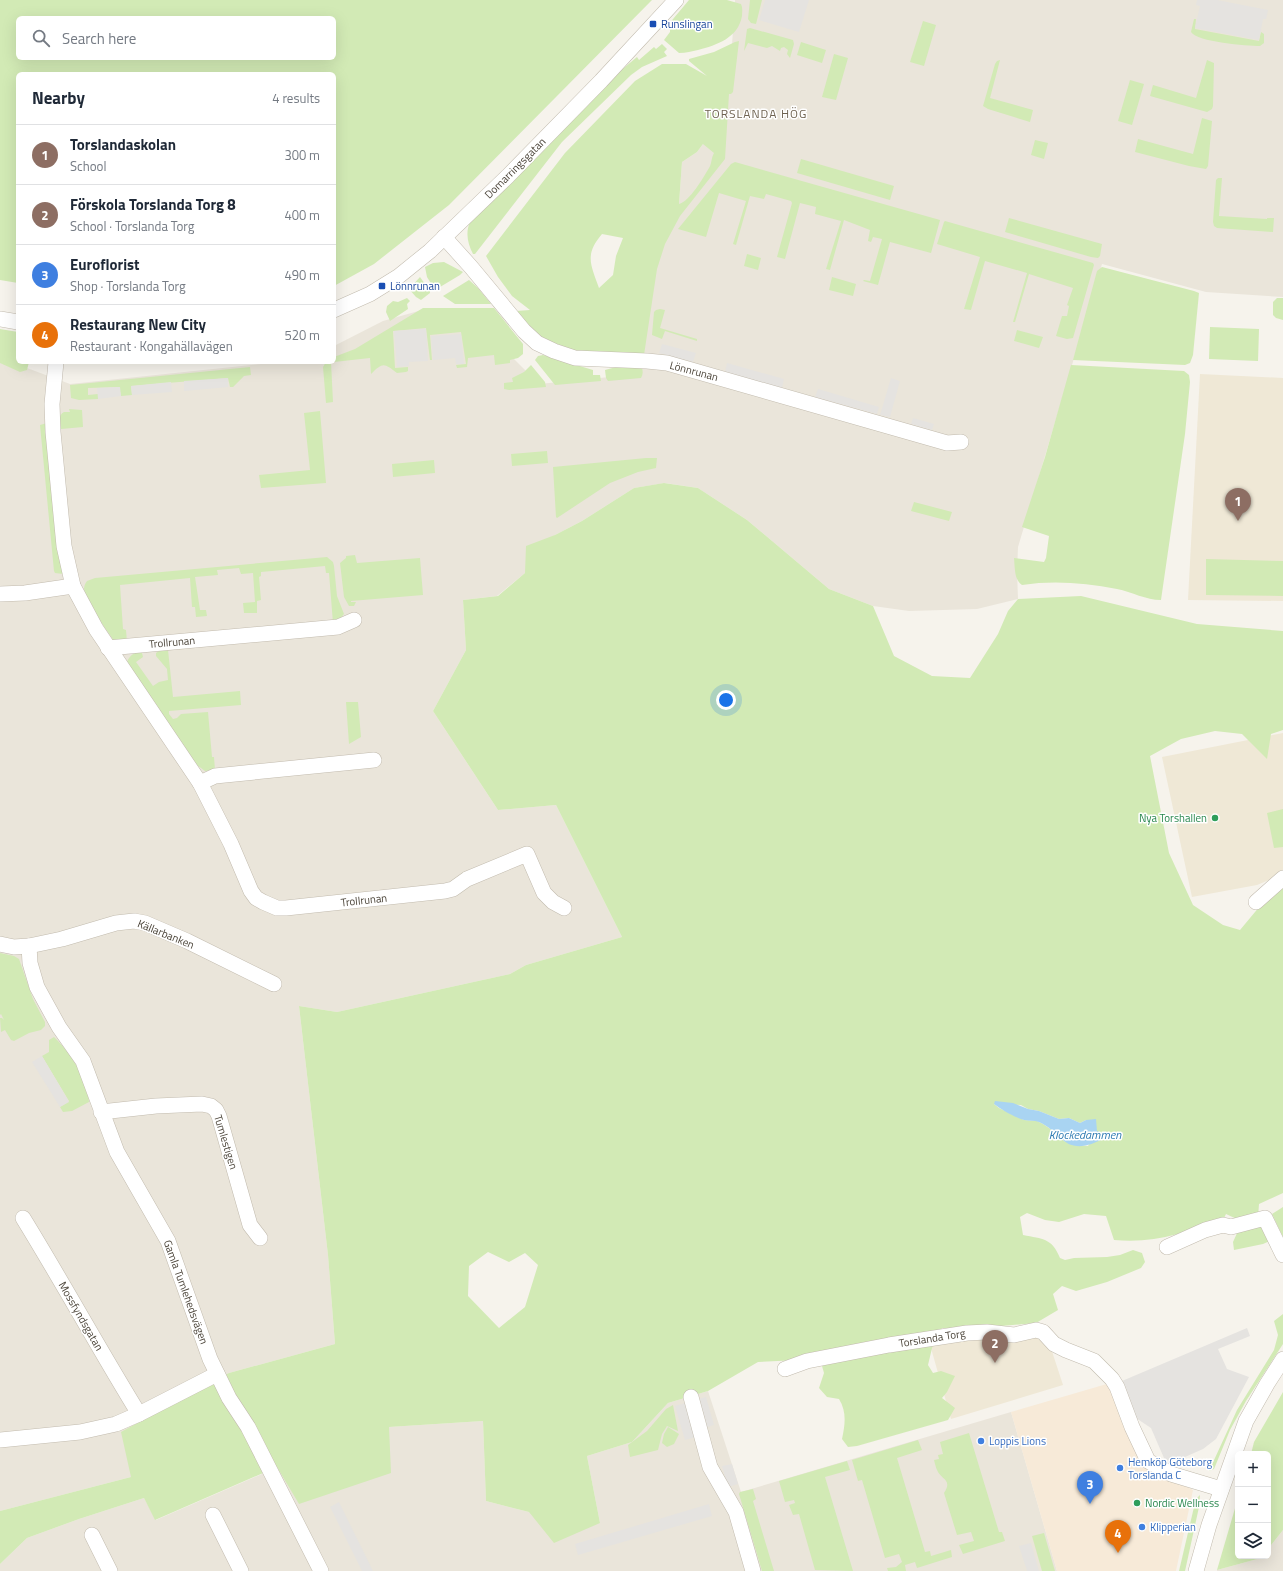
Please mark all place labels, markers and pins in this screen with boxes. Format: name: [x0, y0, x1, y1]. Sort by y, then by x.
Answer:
place label: Runslingan: [661, 16, 713, 32]
marker: Runslingan: [648, 19, 658, 29]
place label: Lönnrunan: [390, 278, 440, 294]
marker: Lönnrunan: [377, 281, 387, 291]
pin: 1: [1225, 488, 1251, 521]
place label: Nya Torshallen: [1139, 810, 1207, 826]
marker: Nya Torshallen: [1210, 813, 1220, 823]
pin: 2: [982, 1330, 1008, 1363]
place label: Loppis Lions: [989, 1433, 1046, 1449]
marker: Loppis Lions: [976, 1436, 986, 1446]
place label: Hemköp Göteborg Torslanda C: [1128, 1454, 1213, 1483]
marker: Hemköp Göteborg Torslanda C: [1115, 1463, 1125, 1473]
pin: 3: [1077, 1471, 1103, 1504]
place label: Nordic Wellness: [1145, 1495, 1219, 1511]
marker: Nordic Wellness: [1132, 1498, 1142, 1508]
place label: Klipperian: [1150, 1519, 1196, 1535]
pin: 4: [1105, 1520, 1131, 1553]
marker: Klipperian: [1137, 1522, 1147, 1532]

